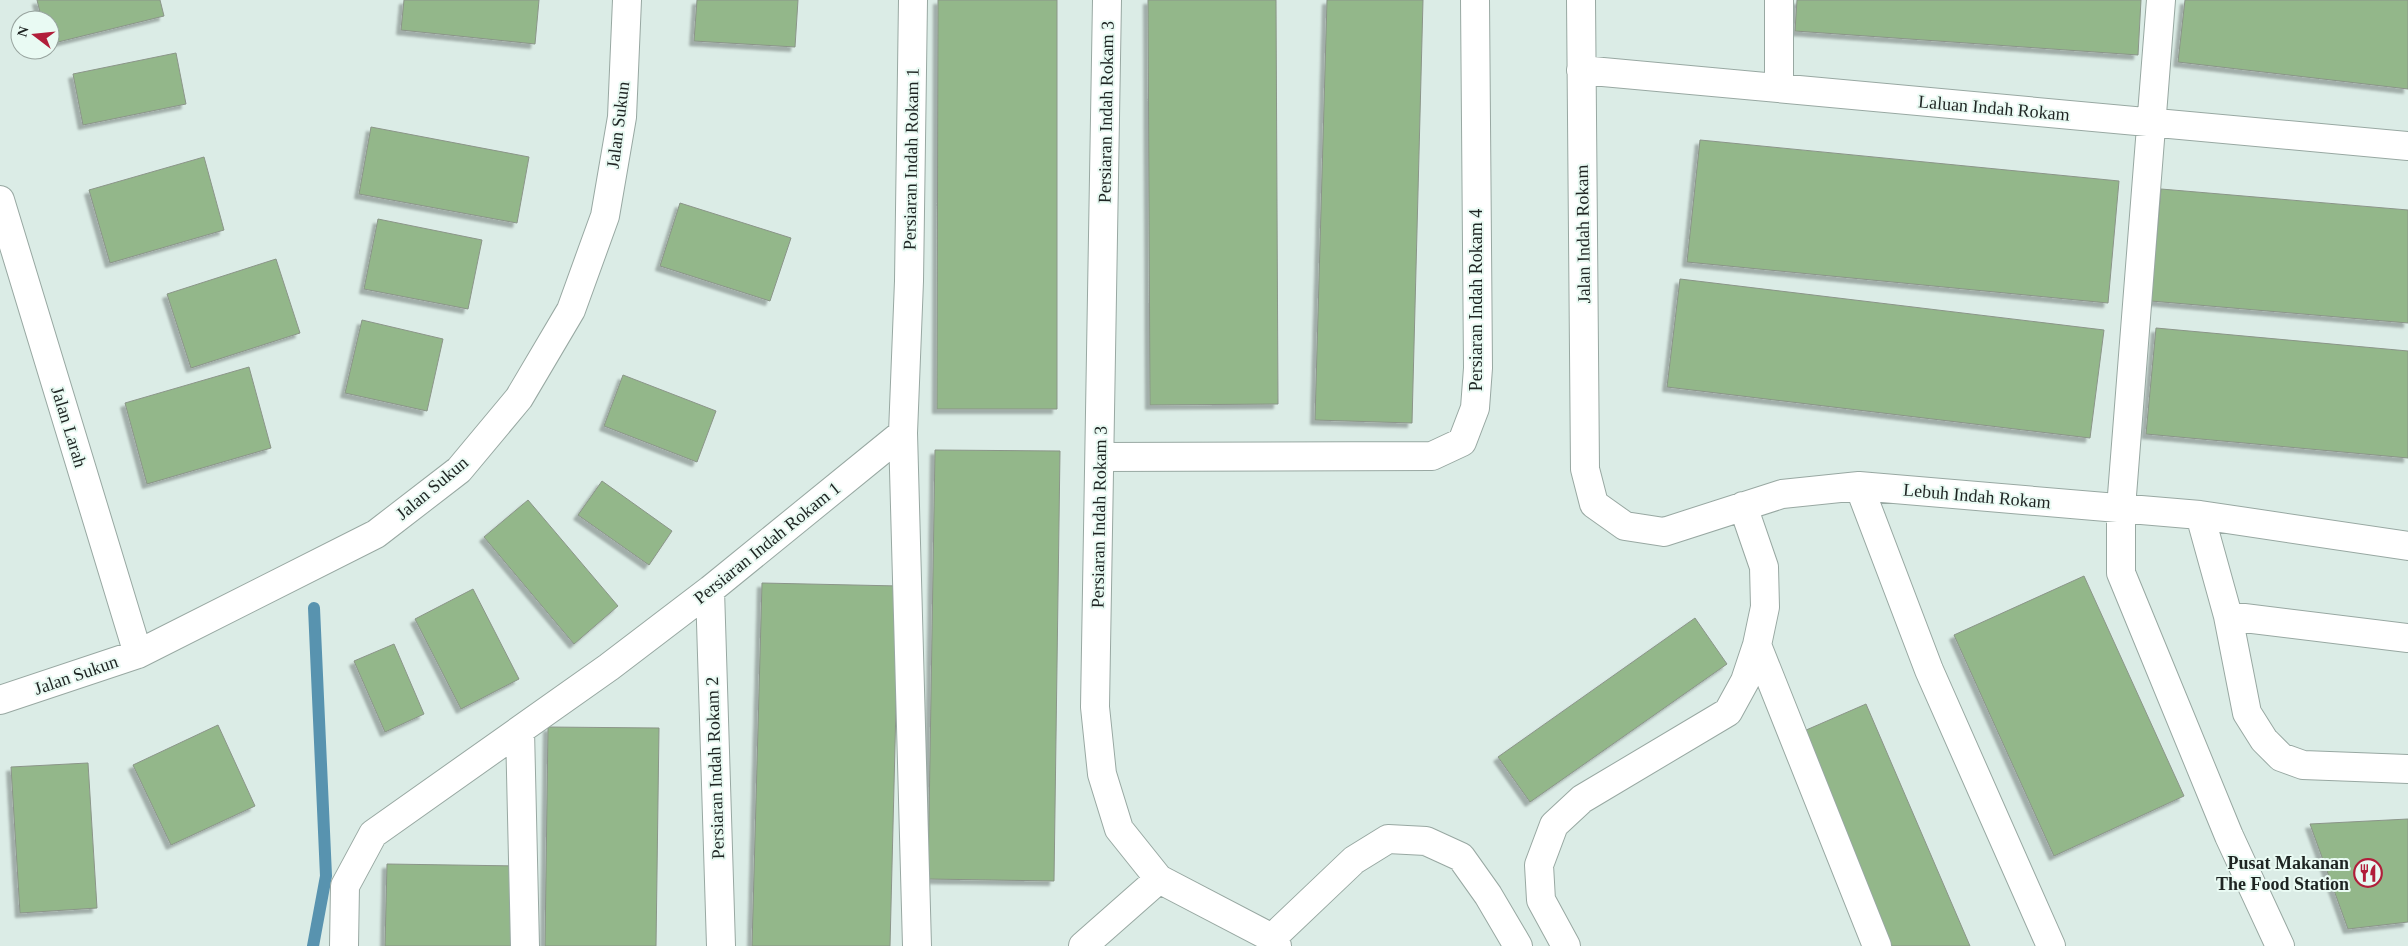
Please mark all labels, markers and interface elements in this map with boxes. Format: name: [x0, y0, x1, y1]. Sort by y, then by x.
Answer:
north arrow: [10, 10, 60, 60]
street label: Persiaran Indah Rokam 3: [1094, 21, 1118, 203]
text: N: [14, 25, 32, 38]
street label: Persiaran Indah Rokam 1: [899, 68, 923, 250]
street label: Jalan Sukun: [603, 80, 633, 170]
street label: Laluan Indah Rokam: [1917, 91, 2071, 125]
street label: Jalan Indah Rokam: [1572, 164, 1594, 304]
street label: Persiaran Indah Rokam 4: [1466, 209, 1486, 391]
street label: Jalan Larah: [47, 384, 91, 470]
street label: Persiaran Indah Rokam 3: [1087, 426, 1111, 608]
street label: Jalan Sukun: [392, 452, 472, 524]
street label: Persiaran Indah Rokam 1: [690, 478, 844, 608]
street label: Lebuh Indah Rokam: [1902, 480, 2052, 512]
street label: Jalan Sukun: [31, 651, 121, 699]
street label: Persiaran Indah Rokam 2: [702, 676, 728, 860]
place label: Pusat Makanan The Food Station: [2216, 853, 2349, 894]
restaurant icon: Pusat Makanan The Food Station: [2353, 858, 2383, 888]

